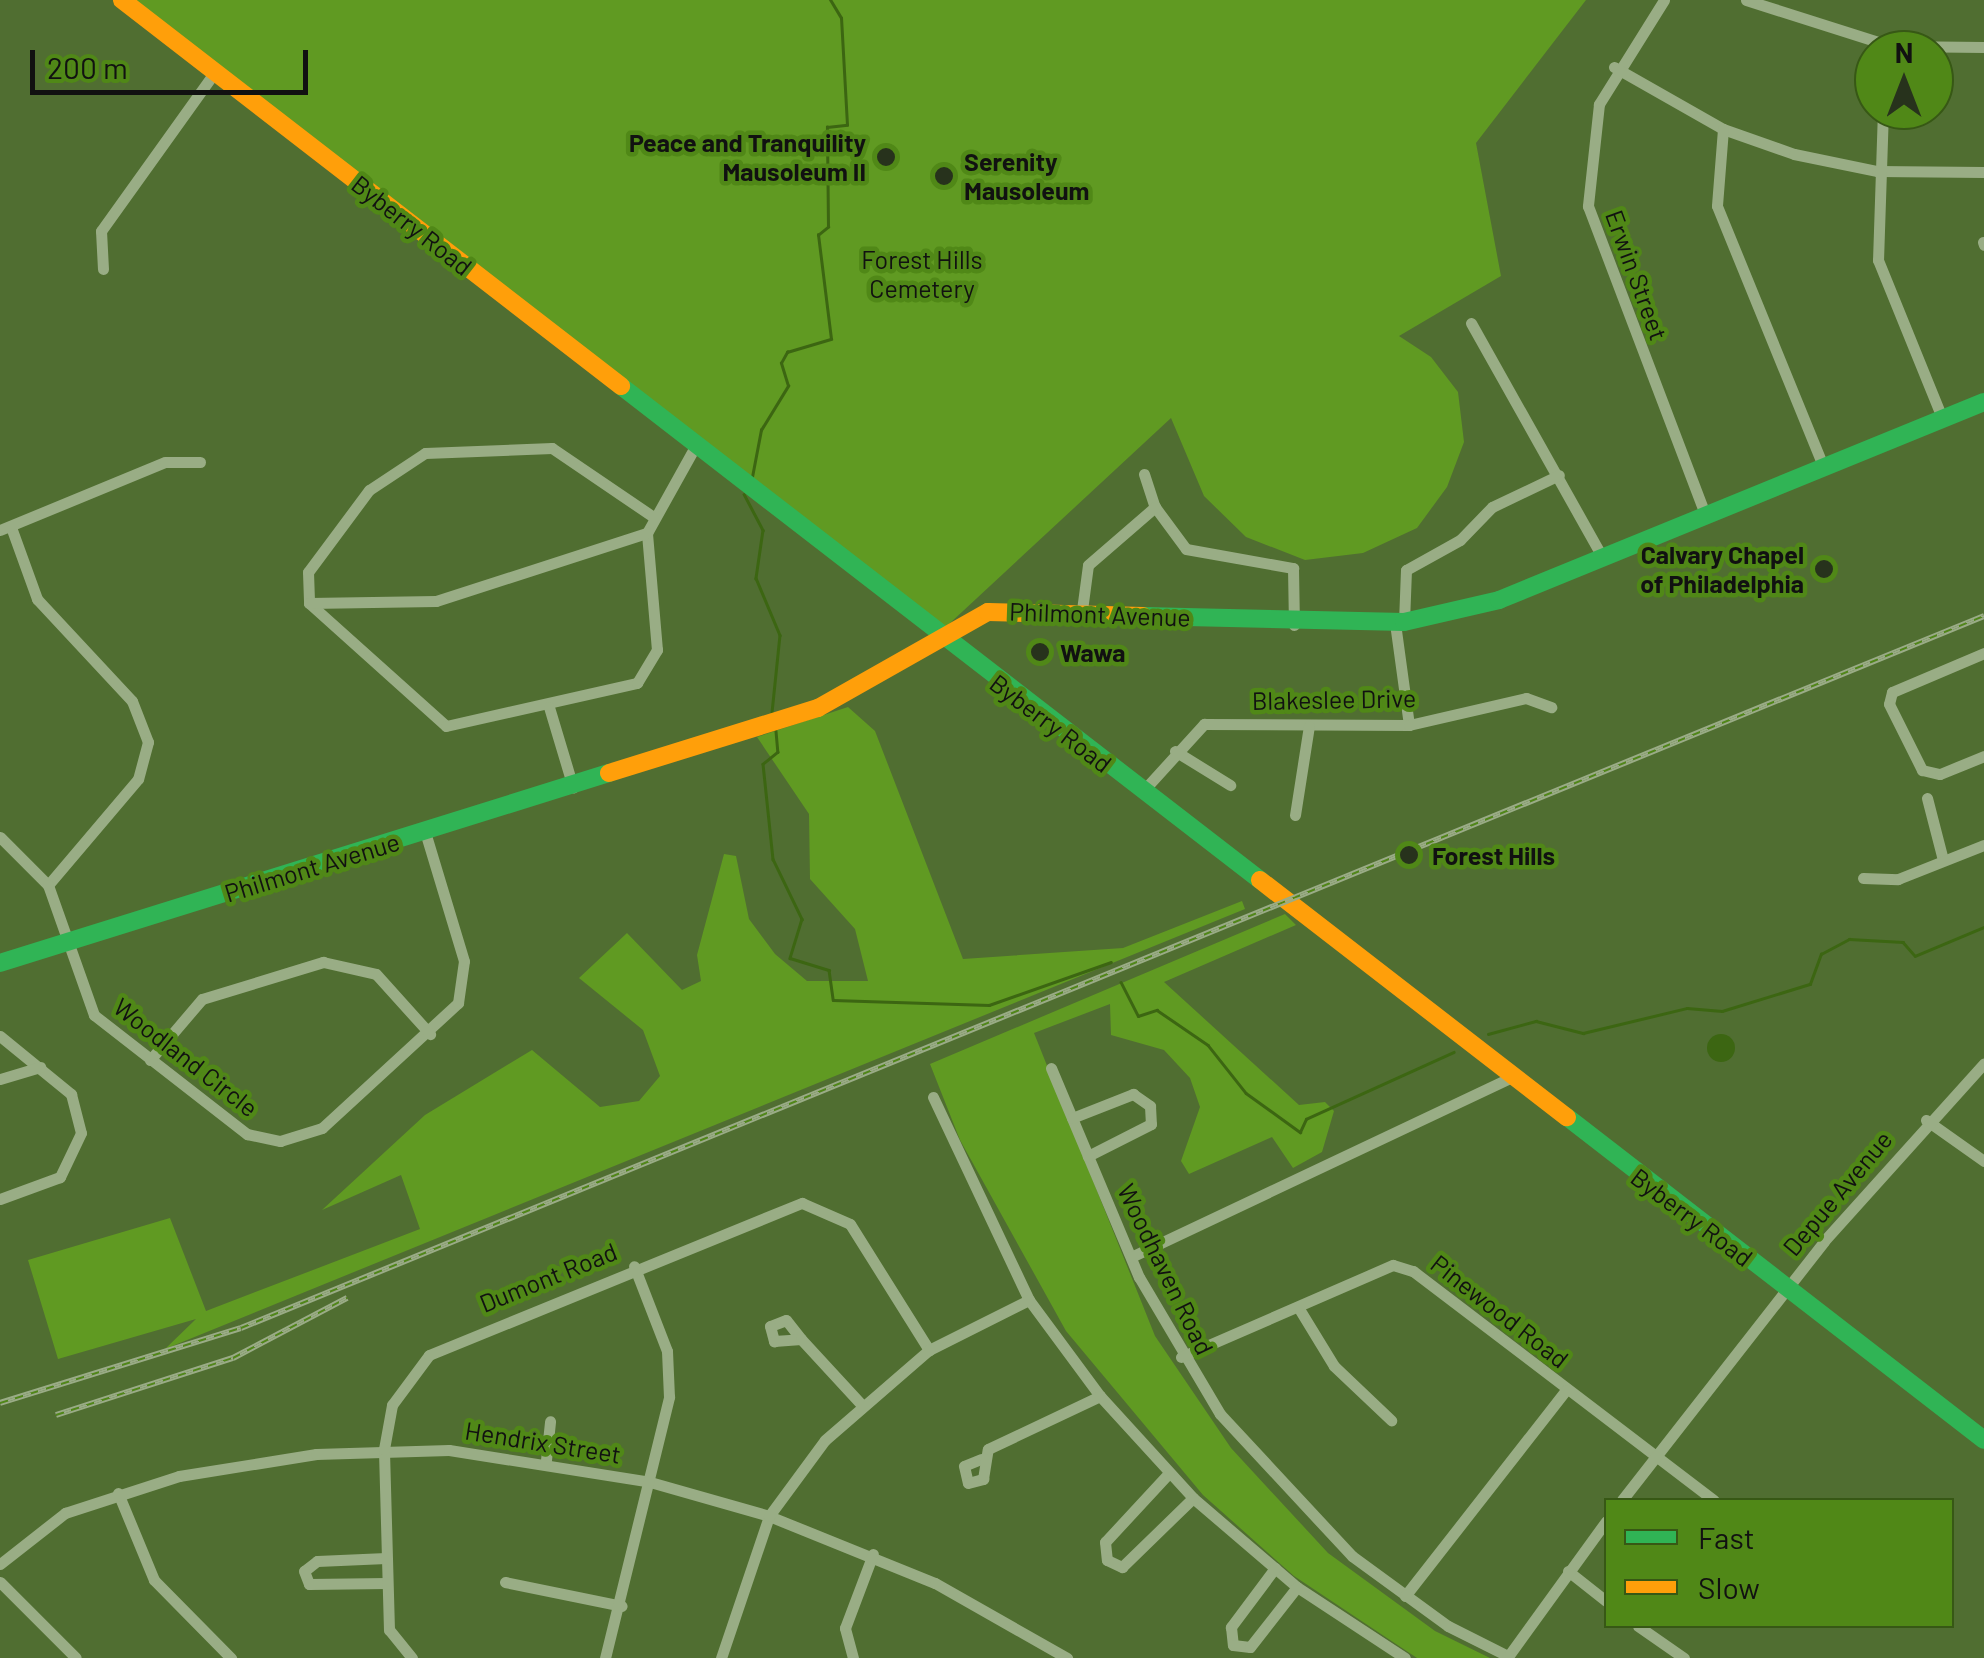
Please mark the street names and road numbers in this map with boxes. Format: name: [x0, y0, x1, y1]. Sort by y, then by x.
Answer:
street label: Byberry Road: [346, 169, 478, 281]
street label: Erwin Street: [1600, 206, 1674, 344]
street label: Philmont Avenue: [1009, 596, 1191, 632]
street label: Byberry Road: [984, 668, 1118, 778]
street label: Blakeslee Drive: [1252, 683, 1416, 715]
street label: Philmont Avenue: [221, 826, 403, 908]
street label: Woodland Circle: [108, 991, 264, 1123]
street label: Depue Avenue: [1776, 1124, 1898, 1262]
street label: Byberry Road: [1625, 1162, 1759, 1272]
street label: Woodhaven Road: [1112, 1179, 1220, 1359]
street label: Dumont Road: [475, 1236, 621, 1318]
street label: Pinewood Road: [1425, 1248, 1575, 1374]
street label: Hendrix Street: [463, 1415, 623, 1469]

